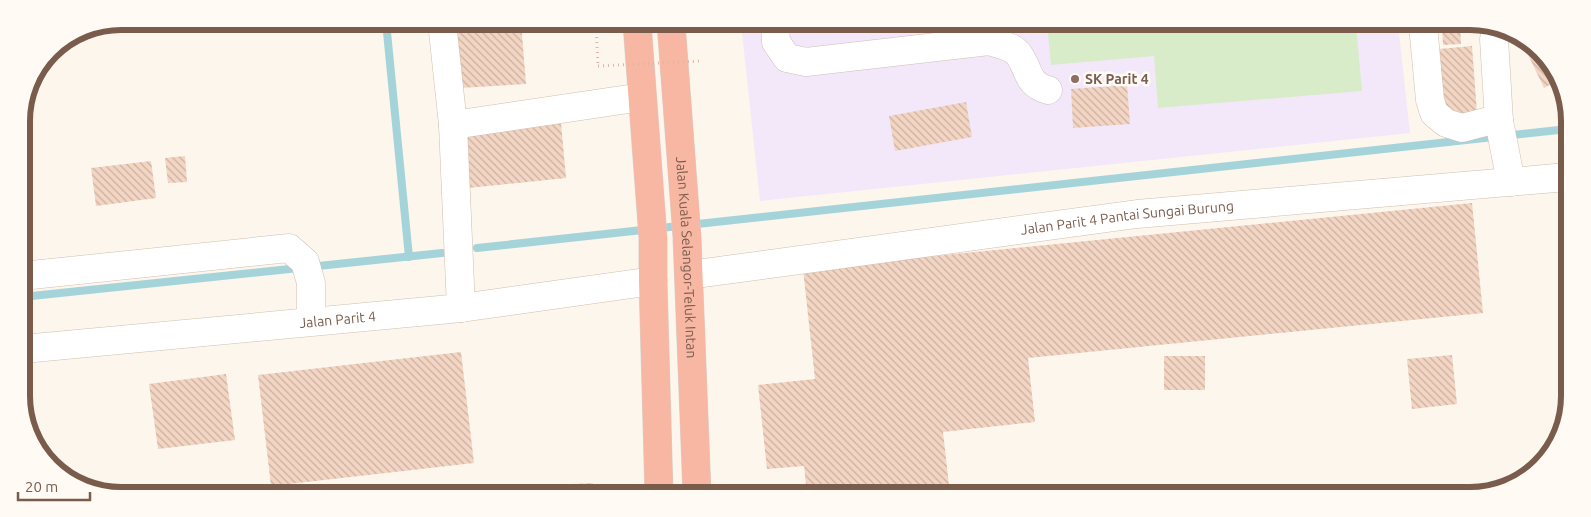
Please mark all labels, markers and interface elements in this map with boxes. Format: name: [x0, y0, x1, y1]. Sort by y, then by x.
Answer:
place label: SK Parit 4: [1085, 71, 1149, 87]
marker: SK Parit 4: [1069, 73, 1081, 85]
street label: Jalan Kuala Selangor-Teluk Intan: [673, 156, 700, 359]
street label: Jalan Parit 4 Pantai Sungai Burung: [1020, 198, 1234, 238]
street label: Jalan Parit 4: [299, 308, 377, 331]
scale bar: [18, 470, 90, 502]
text: 20 m: [25, 478, 58, 495]

